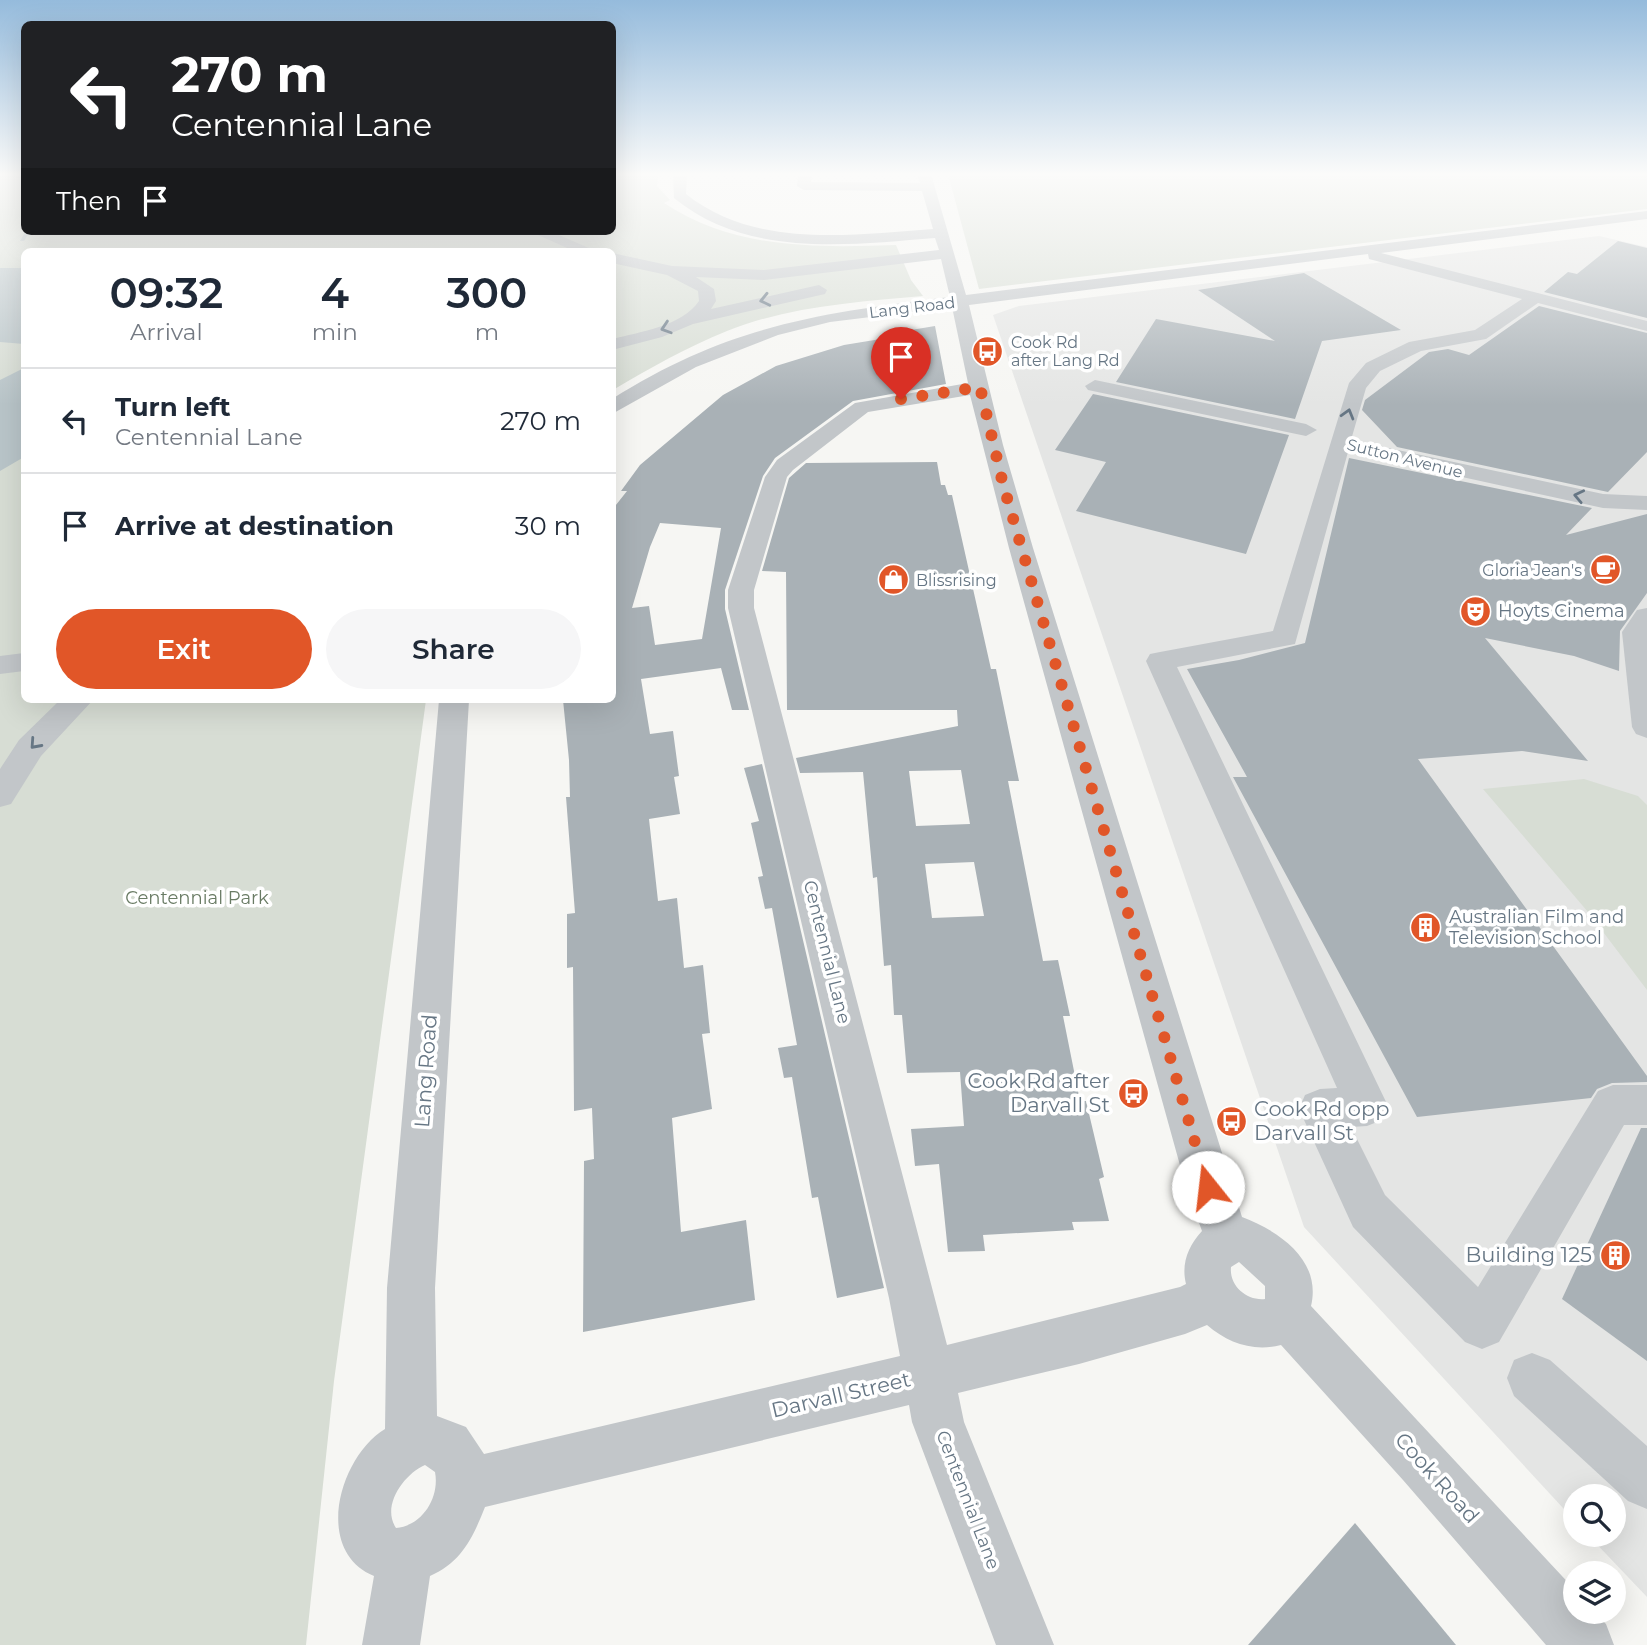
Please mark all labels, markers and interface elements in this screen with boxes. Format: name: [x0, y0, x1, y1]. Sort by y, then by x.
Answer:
text: 270 m: [171, 45, 328, 104]
icon: left: [56, 49, 147, 140]
text: Centennial Lane: [171, 105, 432, 144]
icon: arrive: [136, 182, 174, 220]
text: Then: [56, 185, 122, 217]
text: 09:32: [110, 267, 223, 319]
text: 4: [320, 267, 349, 319]
text: 300: [446, 267, 527, 319]
one-way arrow: [759, 292, 771, 306]
street label: Lang Road: [868, 293, 956, 322]
text: Arrival: [130, 318, 203, 346]
text: min: [312, 318, 358, 346]
text: m: [475, 318, 499, 346]
one-way arrow: [660, 320, 672, 334]
pin: [871, 327, 931, 399]
place label: Cook Rd after Lang Rd: [1011, 333, 1120, 370]
bus stop icon: Cook Rd after Lang Rd: [971, 334, 1005, 368]
icon: arrive: [882, 338, 920, 376]
text: Turn left: [115, 391, 231, 423]
icon: left: [56, 402, 94, 440]
text: 270 m: [500, 405, 581, 437]
one-way arrow: [1339, 408, 1354, 420]
text: Centennial Lane: [115, 423, 303, 451]
street label: Sutton Avenue: [1345, 435, 1465, 482]
one-way arrow: [1573, 490, 1585, 505]
icon: arrive: [56, 507, 94, 545]
text: Arrive at destination: [115, 510, 394, 542]
text: 30 m: [515, 510, 581, 542]
cafe icon: Gloria Jean's: [1588, 553, 1622, 587]
place label: Gloria Jean's: [1482, 561, 1582, 580]
shop icon: Blissrising: [876, 563, 910, 597]
place label: Blissrising: [916, 571, 997, 590]
theatre icon: Hoyts Cinema: [1458, 594, 1492, 628]
place label: Hoyts Cinema: [1498, 600, 1625, 622]
button: Exit: [56, 609, 312, 689]
button: Share: [326, 609, 581, 689]
one-way arrow: [31, 736, 43, 749]
street label: Centennial Lane: [799, 878, 855, 1026]
park label: Centennial Park: [125, 887, 269, 909]
place label: Australian Film and Television School: [1449, 906, 1624, 949]
building icon: Australian Film and Television School: [1409, 910, 1443, 944]
street label: Lang Road: [409, 1013, 442, 1129]
place label: Cook Rd after Darvall St: [968, 1068, 1110, 1117]
bus stop icon: Cook Rd after Darvall St: [1116, 1076, 1150, 1110]
place label: Cook Rd opp Darvall St: [1254, 1096, 1389, 1145]
bus stop icon: Cook Rd opp Darvall St: [1214, 1104, 1248, 1138]
position arrow: [1171, 1150, 1245, 1224]
building icon: Building 125: [1598, 1238, 1632, 1272]
place label: Building 125: [1465, 1242, 1592, 1267]
street label: Darvall Street: [769, 1366, 913, 1423]
street label: Cook Road: [1390, 1427, 1485, 1528]
street label: Centennial Lane: [931, 1428, 1005, 1573]
map controls: [1563, 1484, 1626, 1624]
button: search: [1563, 1484, 1626, 1547]
button: layers: [1563, 1561, 1626, 1624]

